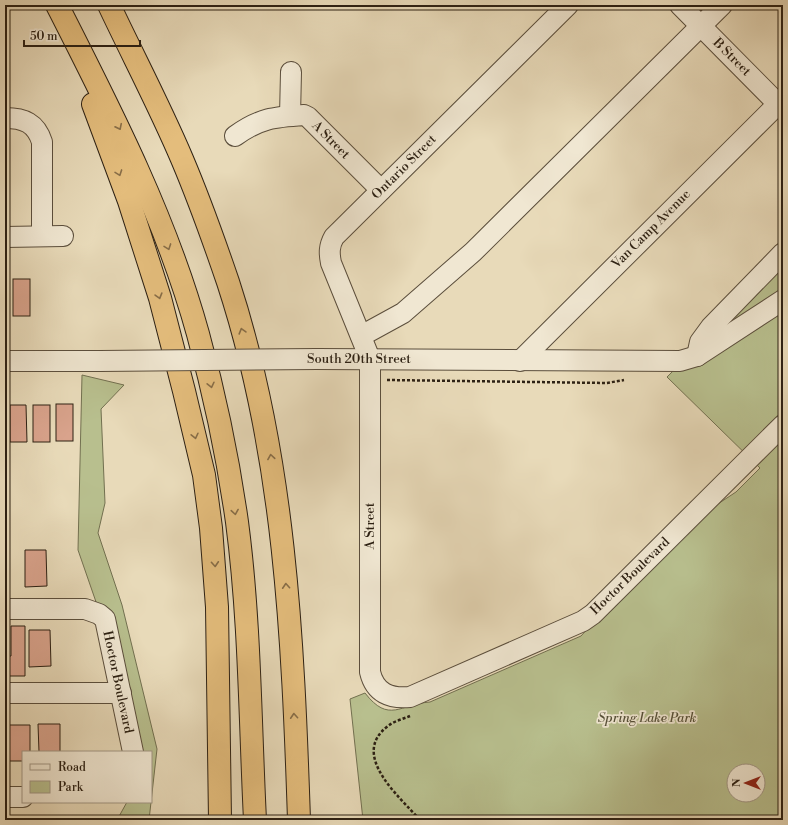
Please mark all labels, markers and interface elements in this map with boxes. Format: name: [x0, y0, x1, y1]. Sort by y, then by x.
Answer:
scale bar: [24, 22, 140, 48]
text: 50 m: [30, 29, 58, 44]
street label: B Street: [709, 34, 755, 80]
street label: A Street: [308, 117, 354, 163]
one-way arrow: [114, 123, 122, 131]
street label: Ontario Street: [368, 131, 440, 203]
one-way arrow: [114, 169, 123, 176]
street label: Van Camp Avenue: [607, 186, 694, 273]
one-way arrow: [164, 244, 172, 251]
one-way arrow: [154, 293, 163, 300]
one-way arrow: [238, 327, 247, 334]
street label: South 20th Street: [307, 351, 411, 367]
one-way arrow: [207, 381, 215, 388]
one-way arrow: [190, 433, 198, 439]
one-way arrow: [267, 454, 276, 460]
street label: A Street: [362, 502, 378, 550]
one-way arrow: [231, 509, 239, 515]
street label: Hoctor Boulevard: [587, 534, 674, 618]
one-way arrow: [210, 561, 219, 567]
one-way arrow: [281, 583, 290, 589]
street label: Hoctor Boulevard: [99, 629, 137, 735]
park label: Spring Lake Park: [598, 710, 696, 726]
one-way arrow: [290, 713, 299, 719]
legend: [22, 751, 152, 803]
text: Road: [58, 760, 86, 775]
north arrow: [726, 763, 766, 803]
text: N: [730, 778, 744, 787]
text: Park: [58, 780, 84, 795]

